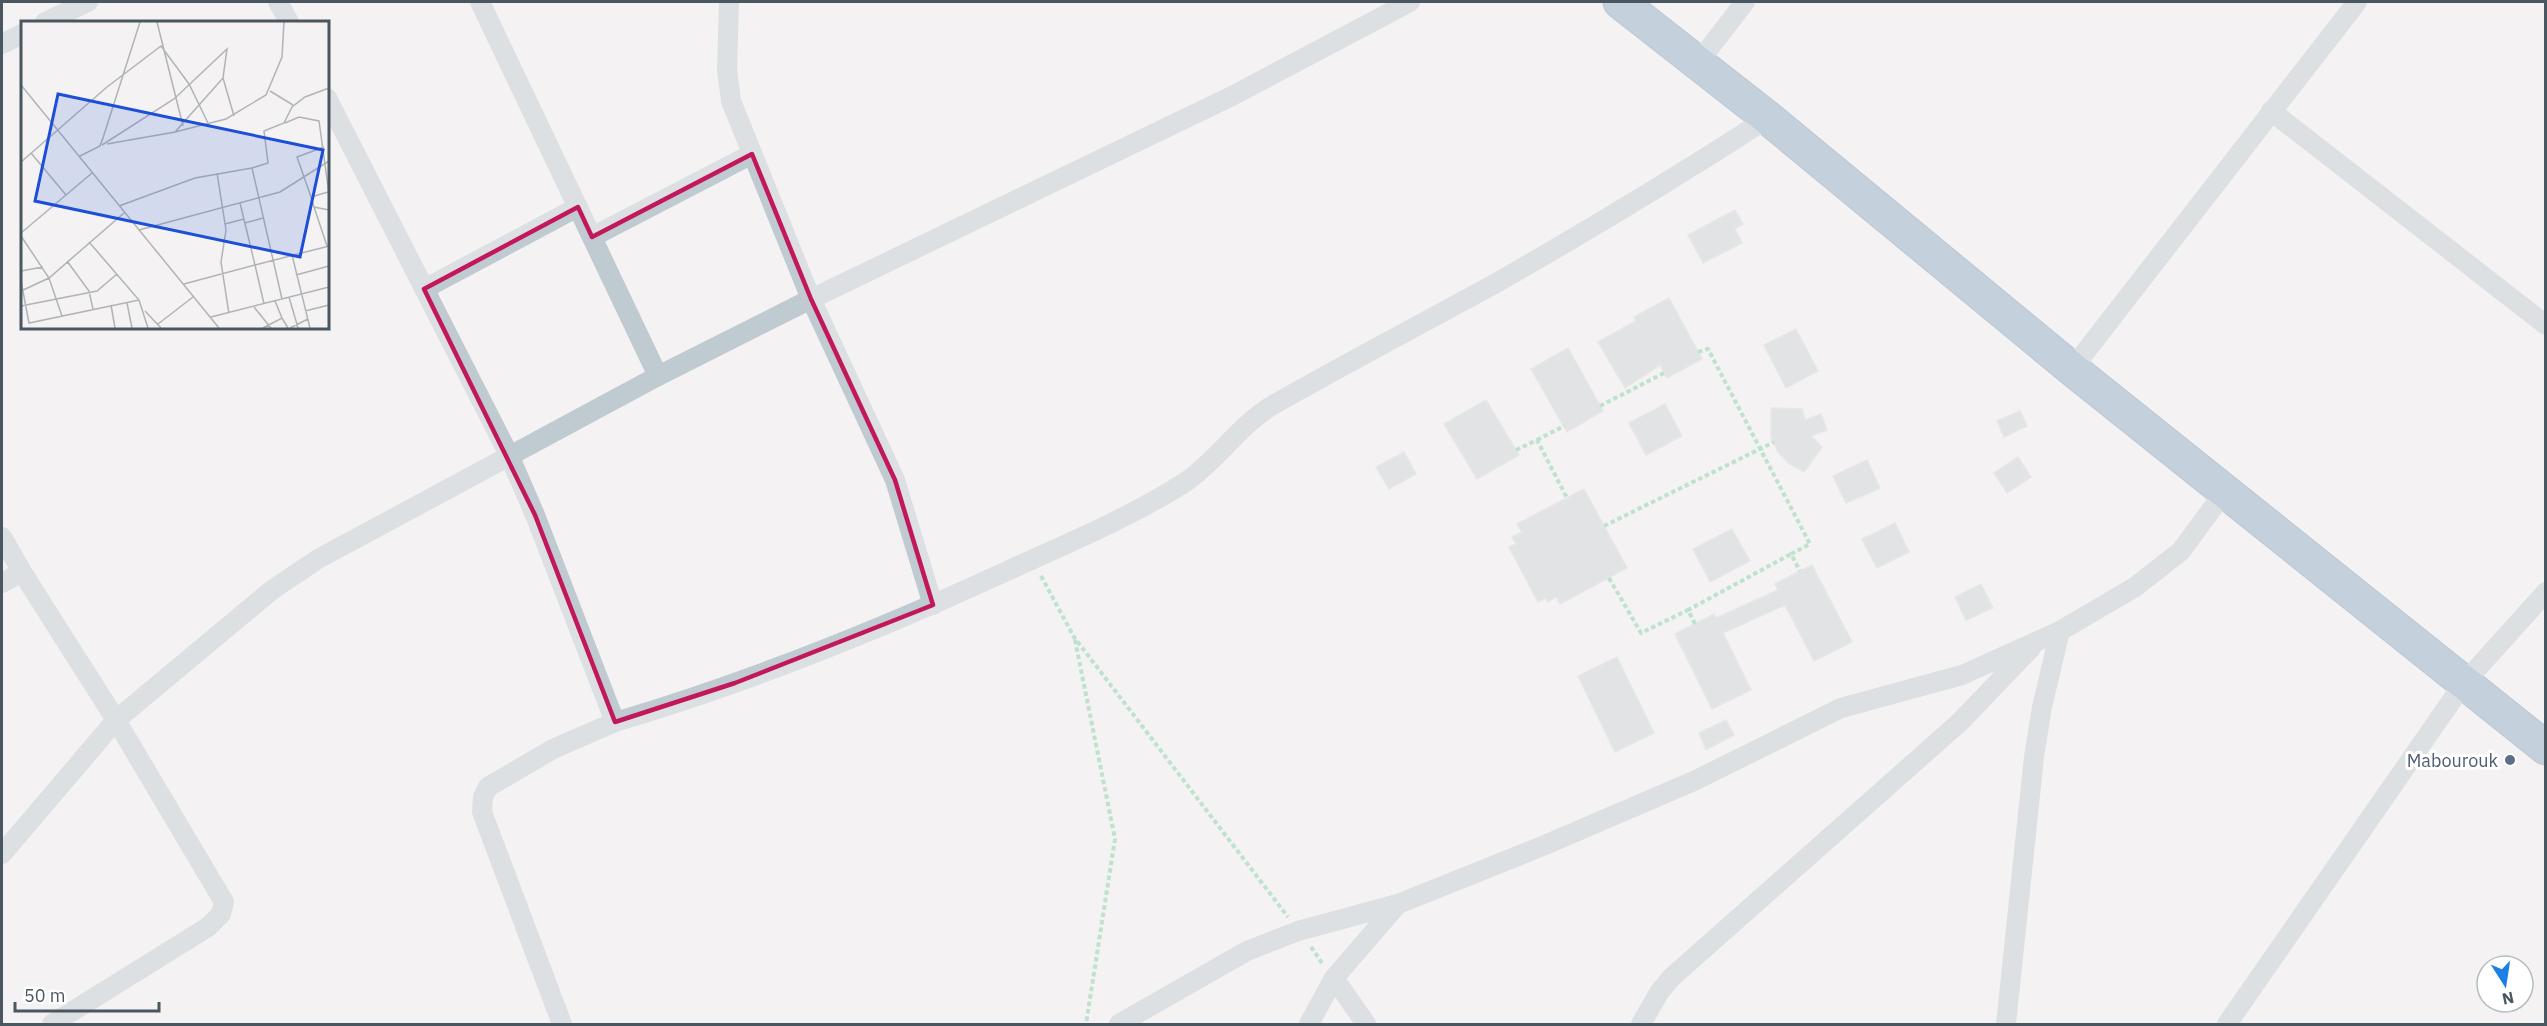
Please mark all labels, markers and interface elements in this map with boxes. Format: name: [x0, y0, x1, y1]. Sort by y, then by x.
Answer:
inset map: [21, 21, 328, 328]
place label: Mabourouk: [2407, 749, 2499, 772]
marker: Mabourouk: [2503, 753, 2517, 767]
north arrow: [2475, 954, 2535, 1014]
scale bar: [15, 975, 159, 1013]
text: 50 m: [24, 984, 66, 1007]
text: N: [2500, 988, 2516, 1010]

